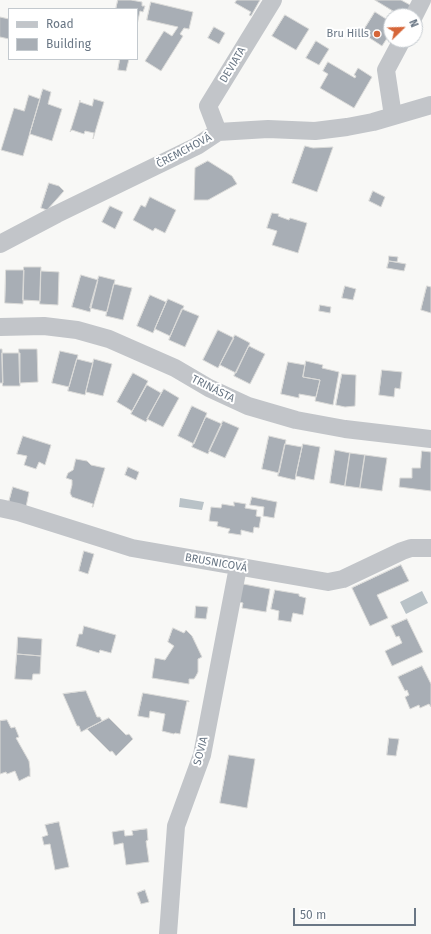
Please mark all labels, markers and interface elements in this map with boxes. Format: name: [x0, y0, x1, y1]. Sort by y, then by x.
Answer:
legend: [8, 8, 138, 60]
north arrow: [383, 8, 423, 48]
text: Road: [46, 17, 74, 31]
text: N: [406, 18, 421, 29]
place label: Bru Hills: [327, 27, 369, 41]
marker: Bru Hills: [372, 29, 382, 39]
text: Building: [46, 37, 91, 51]
street label: DEVIATA: [217, 45, 249, 85]
street label: ČREMCHOVÁ: [154, 131, 214, 171]
street label: TRINÁSTA: [189, 373, 237, 405]
street label: BRUSNICOVÁ: [184, 551, 248, 575]
street label: SOVIA: [191, 735, 211, 767]
scale bar: [295, 900, 418, 926]
text: 50 m: [300, 908, 326, 922]

